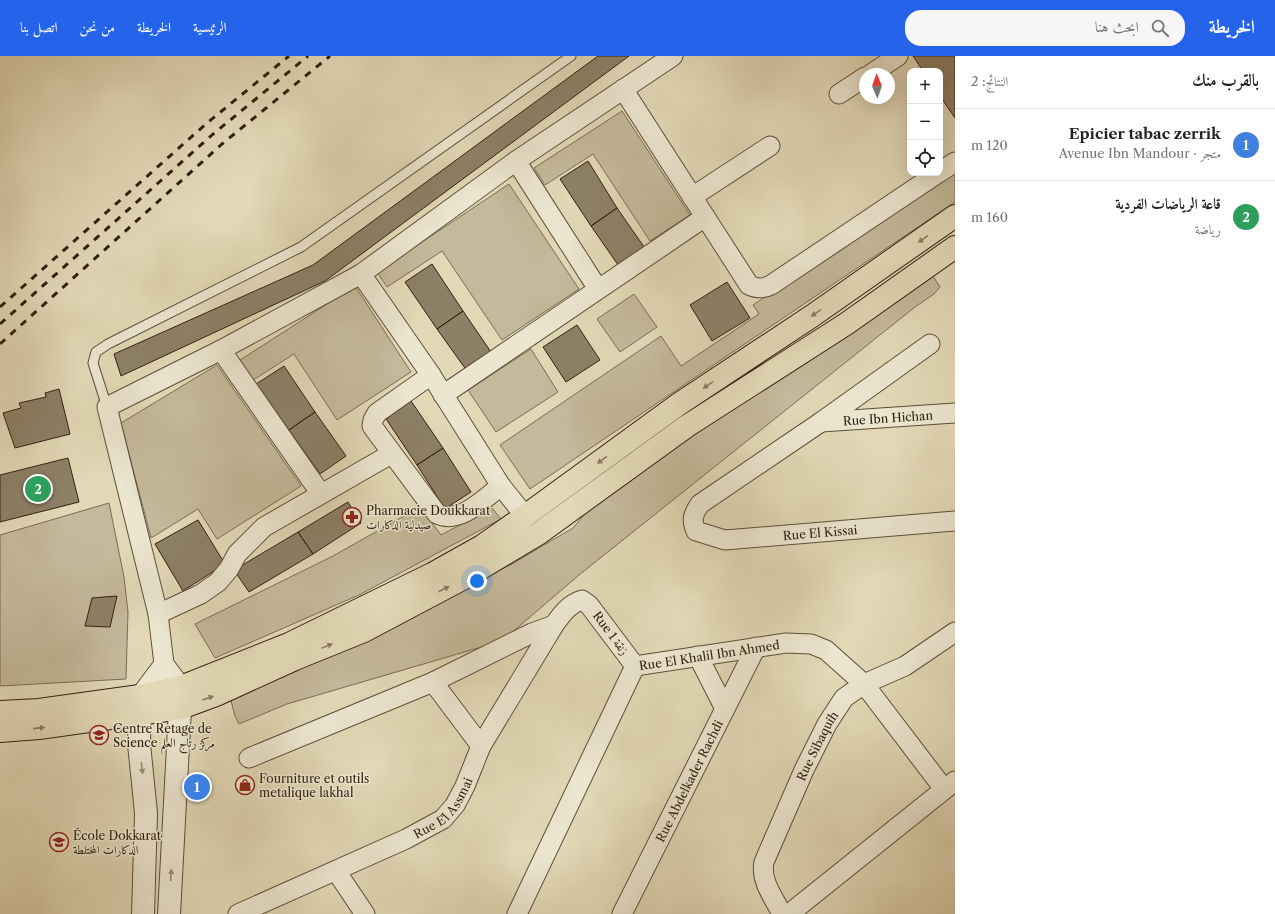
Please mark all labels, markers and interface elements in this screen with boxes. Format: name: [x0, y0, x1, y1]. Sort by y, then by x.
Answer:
search box: [905, 10, 1185, 46]
text: الخريطة: [1209, 15, 1255, 38]
text: ابحث هنا: [1095, 17, 1139, 36]
icon: search: [1149, 17, 1171, 39]
text: اتصل بنا: [20, 18, 58, 36]
text: من نحن: [80, 18, 115, 36]
text: الخريطة: [137, 18, 171, 36]
text: الرئيسية: [193, 18, 227, 36]
north arrow: [859, 68, 895, 104]
map controls: [907, 68, 943, 176]
button: +: [907, 68, 943, 104]
text: بالقرب منك: [1192, 70, 1259, 90]
text: النتائج: 2: [971, 73, 1008, 89]
button: −: [907, 104, 943, 140]
text: Epicier tabac zerrik: [1069, 124, 1221, 143]
text: 120 m: [971, 137, 1008, 153]
text: 1: [1243, 137, 1249, 153]
button: locate: [907, 140, 943, 176]
text: متجر · Avenue Ibn Mandour: [1058, 145, 1221, 161]
text: قاعة الرياضات الفردية: [1115, 194, 1221, 213]
text: 160 m: [971, 209, 1008, 225]
text: 2: [1242, 209, 1250, 225]
text: رياضة: [1195, 221, 1221, 237]
one-way arrow: [918, 235, 928, 243]
one-way arrow: [811, 309, 821, 317]
one-way arrow: [703, 381, 713, 389]
street label: Rue Ibn Hichan: [842, 407, 934, 428]
one-way arrow: [597, 456, 607, 464]
pin: 2: [25, 474, 51, 504]
place label: Pharmacie Doukkarat صيدلية الدكارات: [366, 503, 491, 532]
pharmacy icon: Pharmacie Doukkarat صيدلية الدكارات: [341, 506, 363, 528]
street label: Rue El Kissai: [782, 522, 858, 543]
your location: [467, 571, 487, 591]
one-way arrow: [438, 586, 449, 592]
street label: Rue 1 زنقة: [590, 608, 632, 658]
street label: Rue El Khalil Ibn Ahmed: [638, 636, 781, 673]
one-way arrow: [321, 642, 333, 648]
one-way arrow: [202, 695, 214, 701]
street label: Rue Sibaquih: [793, 708, 841, 783]
street label: Rue Abdelkader Rachdi: [652, 717, 726, 844]
place label: Centre Retage de Science مركز رتاج العلم: [113, 721, 215, 755]
school or university icon: Centre Retage de Science مركز رتاج العلم: [88, 724, 110, 746]
one-way arrow: [33, 725, 45, 731]
one-way arrow: [139, 761, 145, 774]
place label: Fourniture et outils metalique lakhal: [259, 771, 369, 800]
pin: 1: [184, 772, 210, 802]
shop icon: Fourniture et outils metalique lakhal: [234, 774, 256, 796]
street label: Rue El Assmai: [411, 775, 475, 841]
place label: École Dokkarat الدكارات المختلطة: [73, 827, 162, 857]
school or university icon: École Dokkarat الدكارات المختلطة: [48, 831, 70, 853]
one-way arrow: [168, 869, 175, 881]

